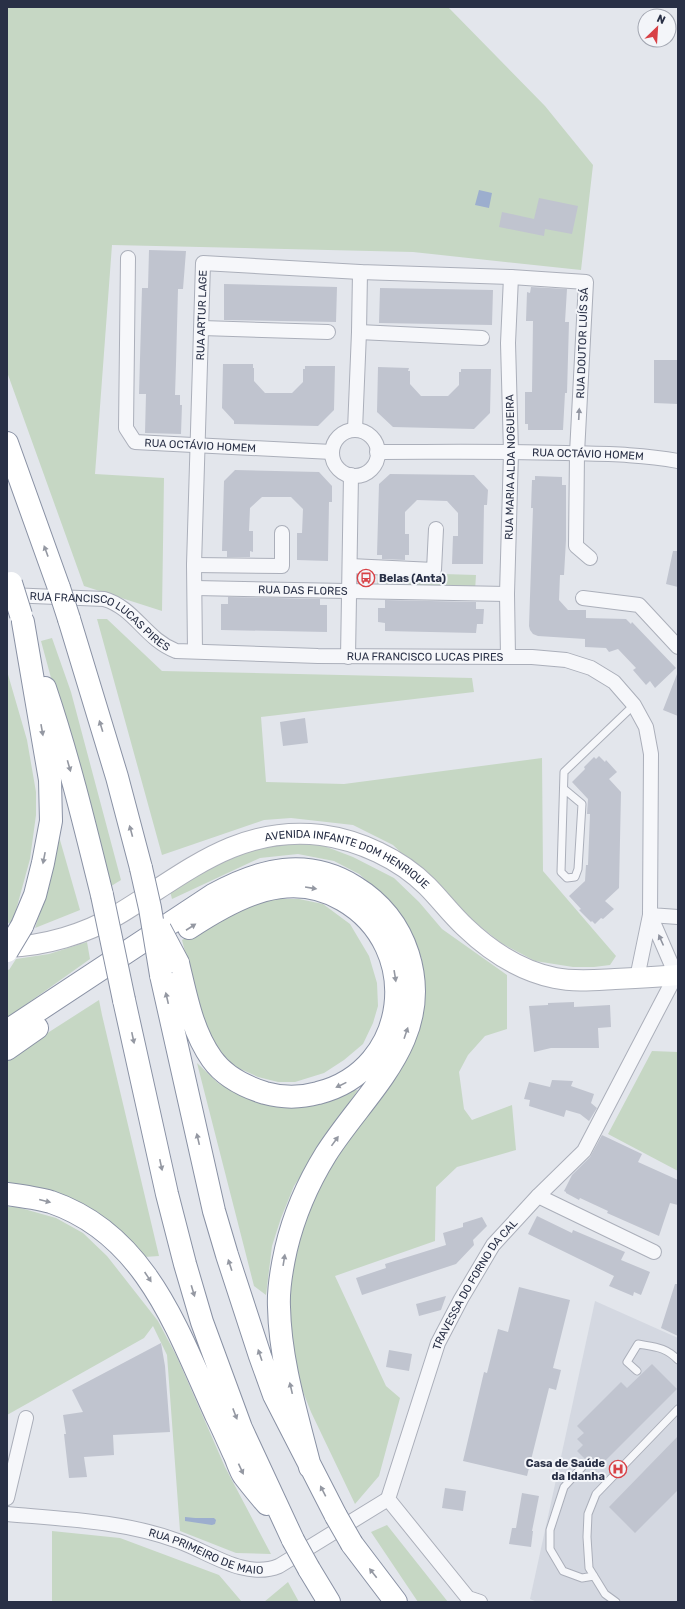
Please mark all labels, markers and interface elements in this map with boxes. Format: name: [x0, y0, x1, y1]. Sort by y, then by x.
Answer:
north arrow: [637, 8, 677, 48]
text: N: [655, 12, 667, 27]
street label: RUA ARTUR LAGE: [194, 269, 210, 361]
street label: RUA DOUTOR LUÍS SÁ: [574, 287, 591, 399]
street label: RUA MARIA ALDA NOGUEIRA: [503, 393, 518, 540]
one-way arrow: [576, 408, 583, 420]
street label: RUA OCTÁVIO HOMEM: [144, 436, 256, 455]
street label: RUA OCTÁVIO HOMEM: [532, 446, 644, 463]
one-way arrow: [42, 545, 48, 557]
bus stop icon: Belas (Anta): [356, 568, 376, 588]
place label: Belas (Anta): [379, 572, 446, 585]
street label: RUA DAS FLORES: [258, 583, 348, 598]
street label: RUA FRANCISCO LUCAS PIRES: [29, 590, 172, 654]
street label: RUA FRANCISCO LUCAS PIRES: [347, 650, 504, 664]
one-way arrow: [98, 720, 104, 732]
one-way arrow: [39, 724, 45, 736]
one-way arrow: [66, 760, 72, 772]
one-way arrow: [128, 825, 134, 837]
street label: AVENIDA INFANTE DOM HENRIQUE: [264, 828, 432, 892]
one-way arrow: [41, 852, 47, 864]
one-way arrow: [305, 885, 318, 891]
one-way arrow: [186, 923, 196, 931]
one-way arrow: [658, 934, 664, 945]
one-way arrow: [393, 970, 399, 982]
one-way arrow: [163, 992, 169, 1005]
one-way arrow: [403, 1027, 409, 1039]
one-way arrow: [130, 1032, 136, 1044]
one-way arrow: [335, 1082, 347, 1088]
one-way arrow: [195, 1133, 201, 1145]
one-way arrow: [331, 1136, 339, 1147]
one-way arrow: [158, 1159, 164, 1171]
one-way arrow: [39, 1198, 51, 1204]
street label: TRAVESSA DO FORNO DA CAL: [430, 1217, 520, 1352]
one-way arrow: [282, 1254, 288, 1266]
one-way arrow: [227, 1259, 233, 1271]
one-way arrow: [144, 1271, 152, 1282]
one-way arrow: [190, 1285, 196, 1297]
one-way arrow: [256, 1348, 262, 1360]
one-way arrow: [288, 1382, 294, 1394]
one-way arrow: [233, 1408, 239, 1420]
place label: Casa de Saúde da Idanha: [526, 1457, 605, 1483]
hospital icon: Casa de Saúde da Idanha: [608, 1459, 628, 1479]
one-way arrow: [238, 1463, 244, 1475]
one-way arrow: [320, 1485, 326, 1497]
street label: RUA PRIMEIRO DE MAIO: [147, 1526, 263, 1577]
one-way arrow: [369, 1568, 378, 1579]

